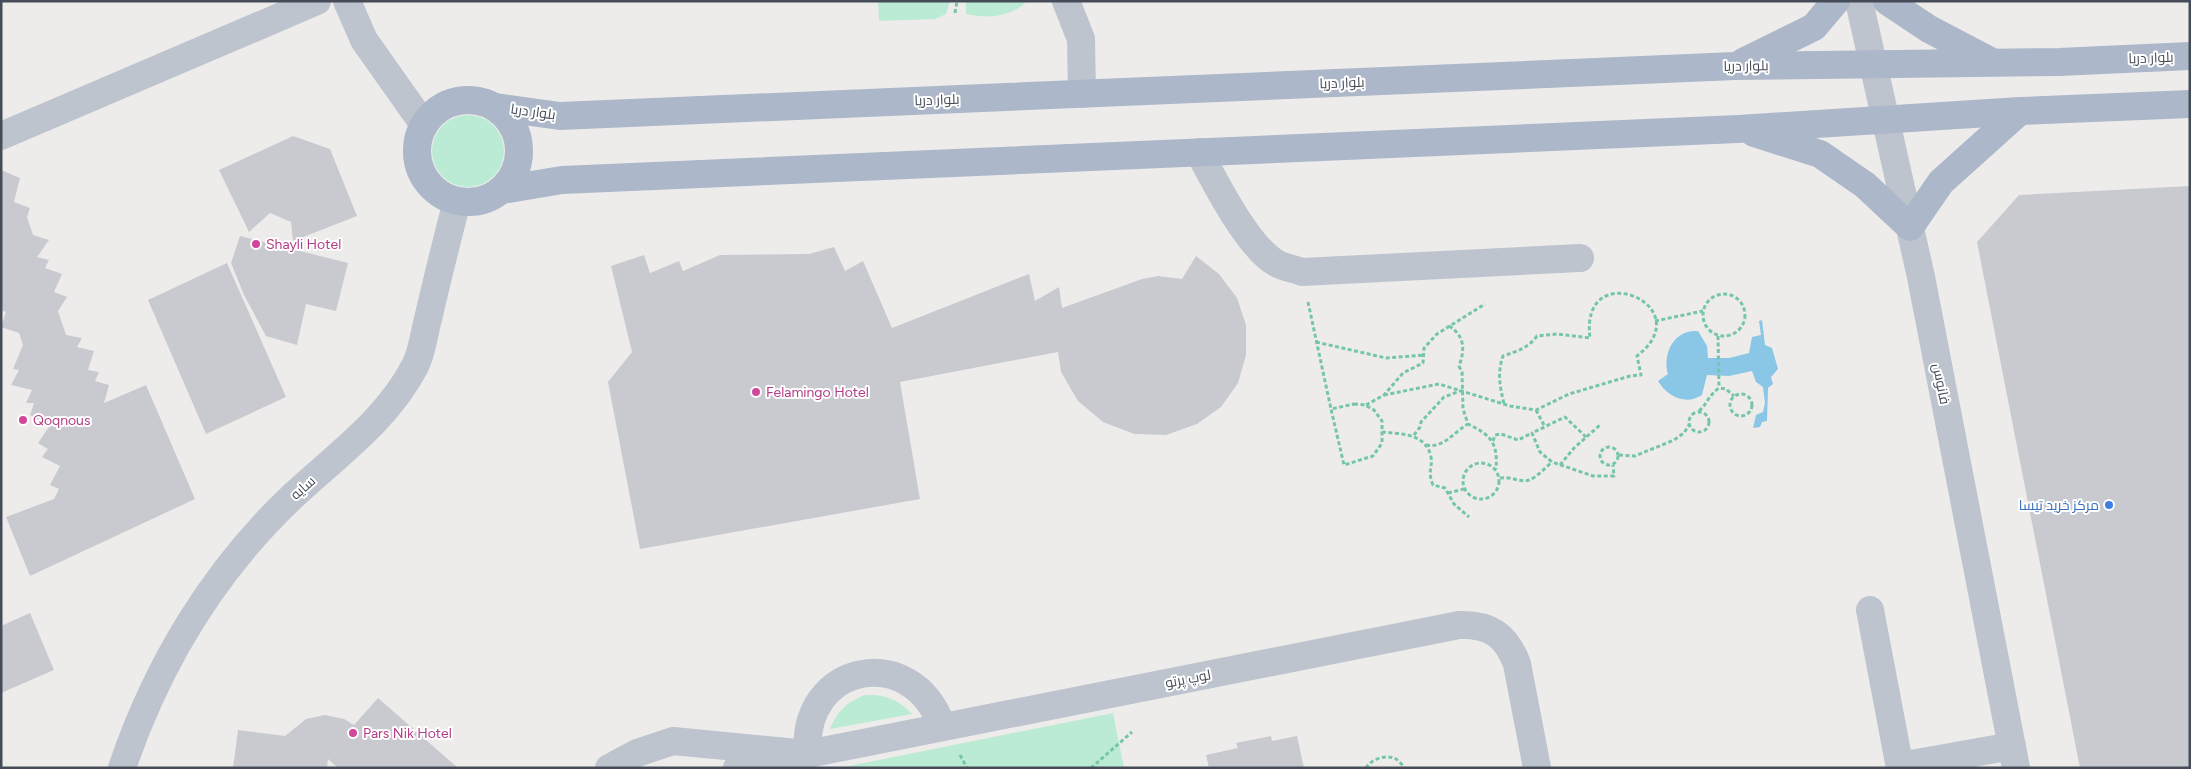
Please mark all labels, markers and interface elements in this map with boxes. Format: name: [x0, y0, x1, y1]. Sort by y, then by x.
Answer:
street label: بلوار دریا: [2128, 49, 2174, 67]
street label: بلوار دریا: [1723, 57, 1769, 75]
street label: بلوار دریا: [1319, 74, 1365, 92]
street label: بلوار دریا: [914, 91, 960, 109]
street label: بلوار دریا: [509, 100, 557, 124]
place label: Shayli Hotel: [266, 236, 341, 253]
marker: Shayli Hotel: [250, 238, 262, 250]
street label: فانوس: [1929, 362, 1953, 406]
place label: Felamingo Hotel: [766, 384, 869, 401]
marker: Felamingo Hotel: [750, 386, 762, 398]
place label: Qoqnous: [33, 412, 90, 429]
marker: Qoqnous: [17, 414, 29, 426]
street label: سایه: [287, 472, 319, 504]
place label: مرکز خرید تیسا: [2019, 497, 2099, 514]
marker: مرکز خرید تیسا: [2103, 499, 2115, 511]
street label: لوپ پرتو: [1164, 666, 1213, 693]
place label: Pars Nik Hotel: [363, 725, 452, 742]
marker: Pars Nik Hotel: [347, 727, 359, 739]

